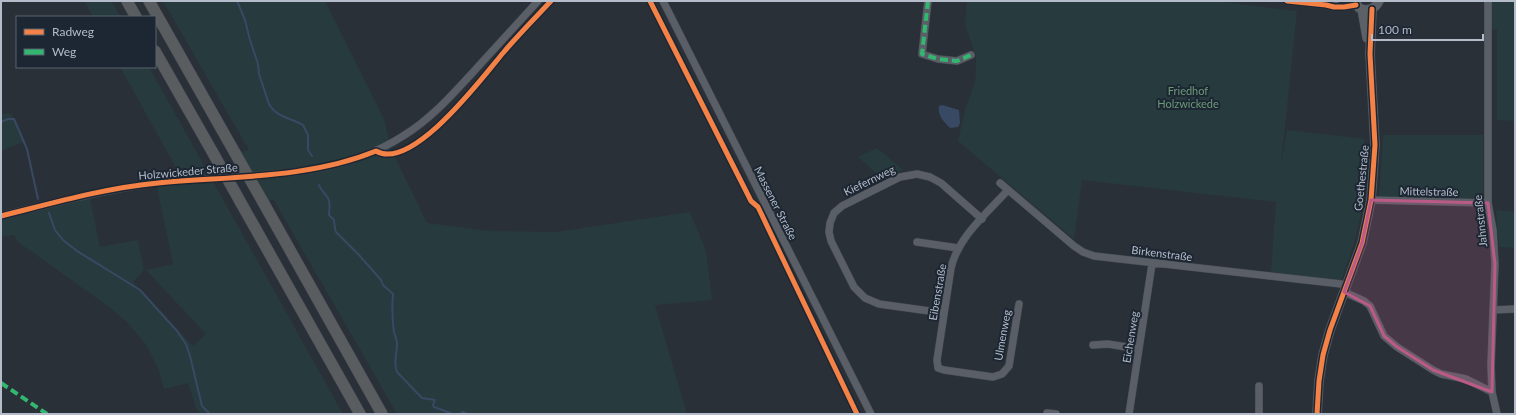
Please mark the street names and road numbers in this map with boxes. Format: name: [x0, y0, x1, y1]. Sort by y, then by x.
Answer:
street label: Goethestraße: [1351, 144, 1371, 212]
street label: Holzwickeder Straße: [138, 160, 238, 182]
street label: Kiefernweg: [841, 162, 897, 198]
street label: Massener Straße: [752, 164, 800, 242]
street label: Mittelstraße: [1399, 184, 1459, 198]
street label: Jahnstraße: [1471, 194, 1489, 248]
street label: Birkenstraße: [1131, 243, 1193, 263]
street label: Eibenstraße: [926, 262, 948, 321]
street label: Ulmenweg: [991, 308, 1013, 362]
street label: Eichenweg: [1119, 310, 1141, 364]

